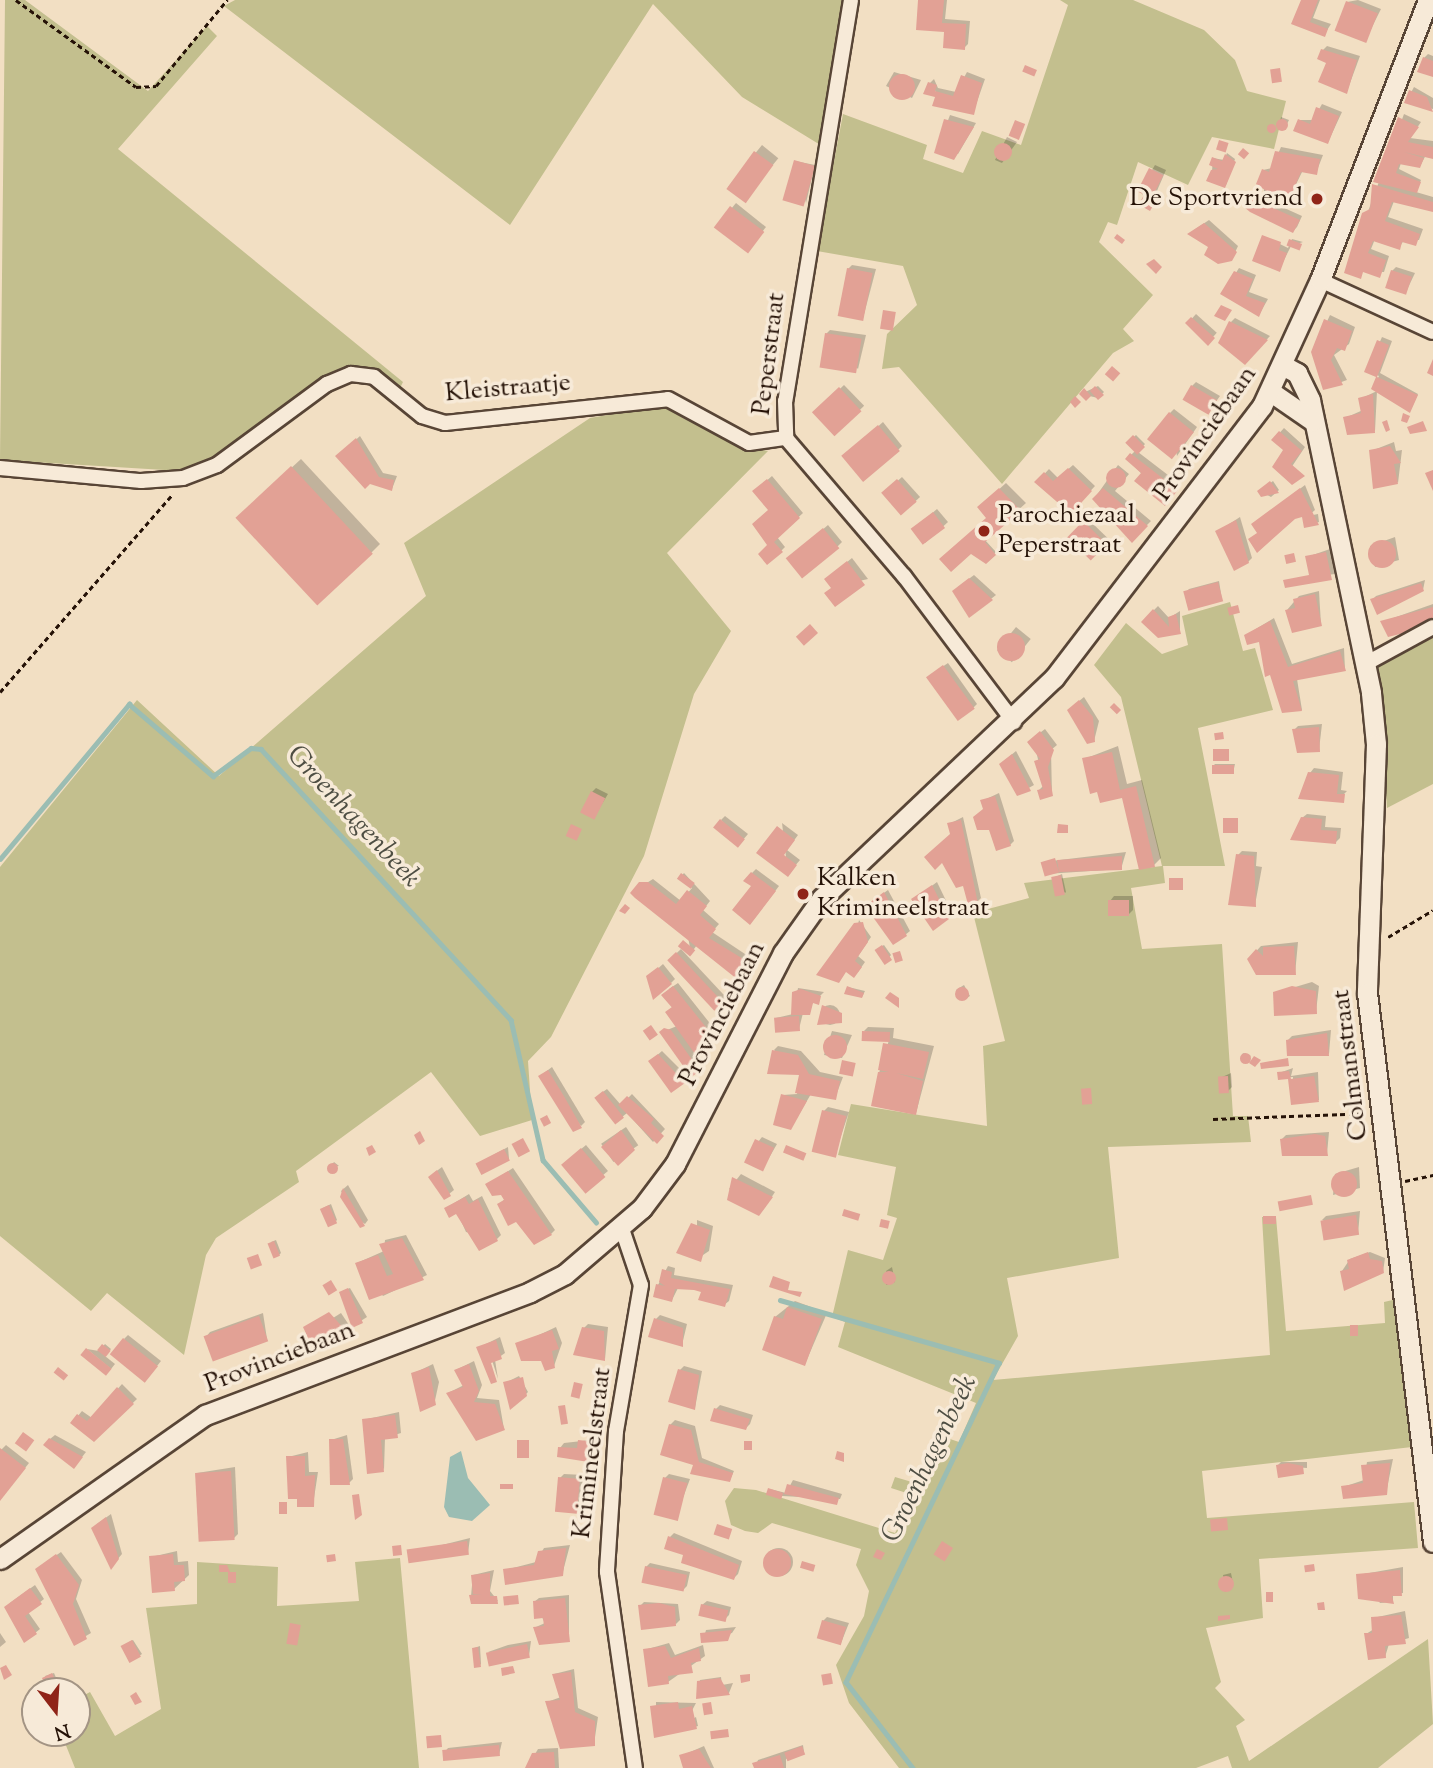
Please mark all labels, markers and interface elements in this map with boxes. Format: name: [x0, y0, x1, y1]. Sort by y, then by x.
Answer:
place label: De Sportvriend: [1129, 183, 1303, 215]
marker: De Sportvriend: [1309, 191, 1325, 207]
street label: Peperstraat: [747, 291, 793, 417]
street label: Provinciebaan: [1148, 360, 1264, 508]
street label: Kleistraatje: [444, 368, 572, 410]
place label: Parochiezaal Peperstraat: [998, 500, 1135, 562]
marker: Parochiezaal Peperstraat: [976, 523, 992, 539]
water label: Groenhagenbeek: [279, 739, 427, 895]
place label: Kalken Krimineelstraat: [817, 863, 989, 924]
marker: Kalken Krimineelstraat: [795, 886, 811, 902]
street label: Provinciebaan: [673, 937, 773, 1091]
street label: Colmanstraat: [1326, 988, 1376, 1142]
street label: Provinciebaan: [201, 1315, 359, 1401]
street label: Krimineelstraat: [567, 1366, 619, 1540]
water label: Groenhagenbeek: [875, 1370, 985, 1548]
north arrow: [21, 1677, 91, 1747]
text: N: [51, 1716, 73, 1746]

